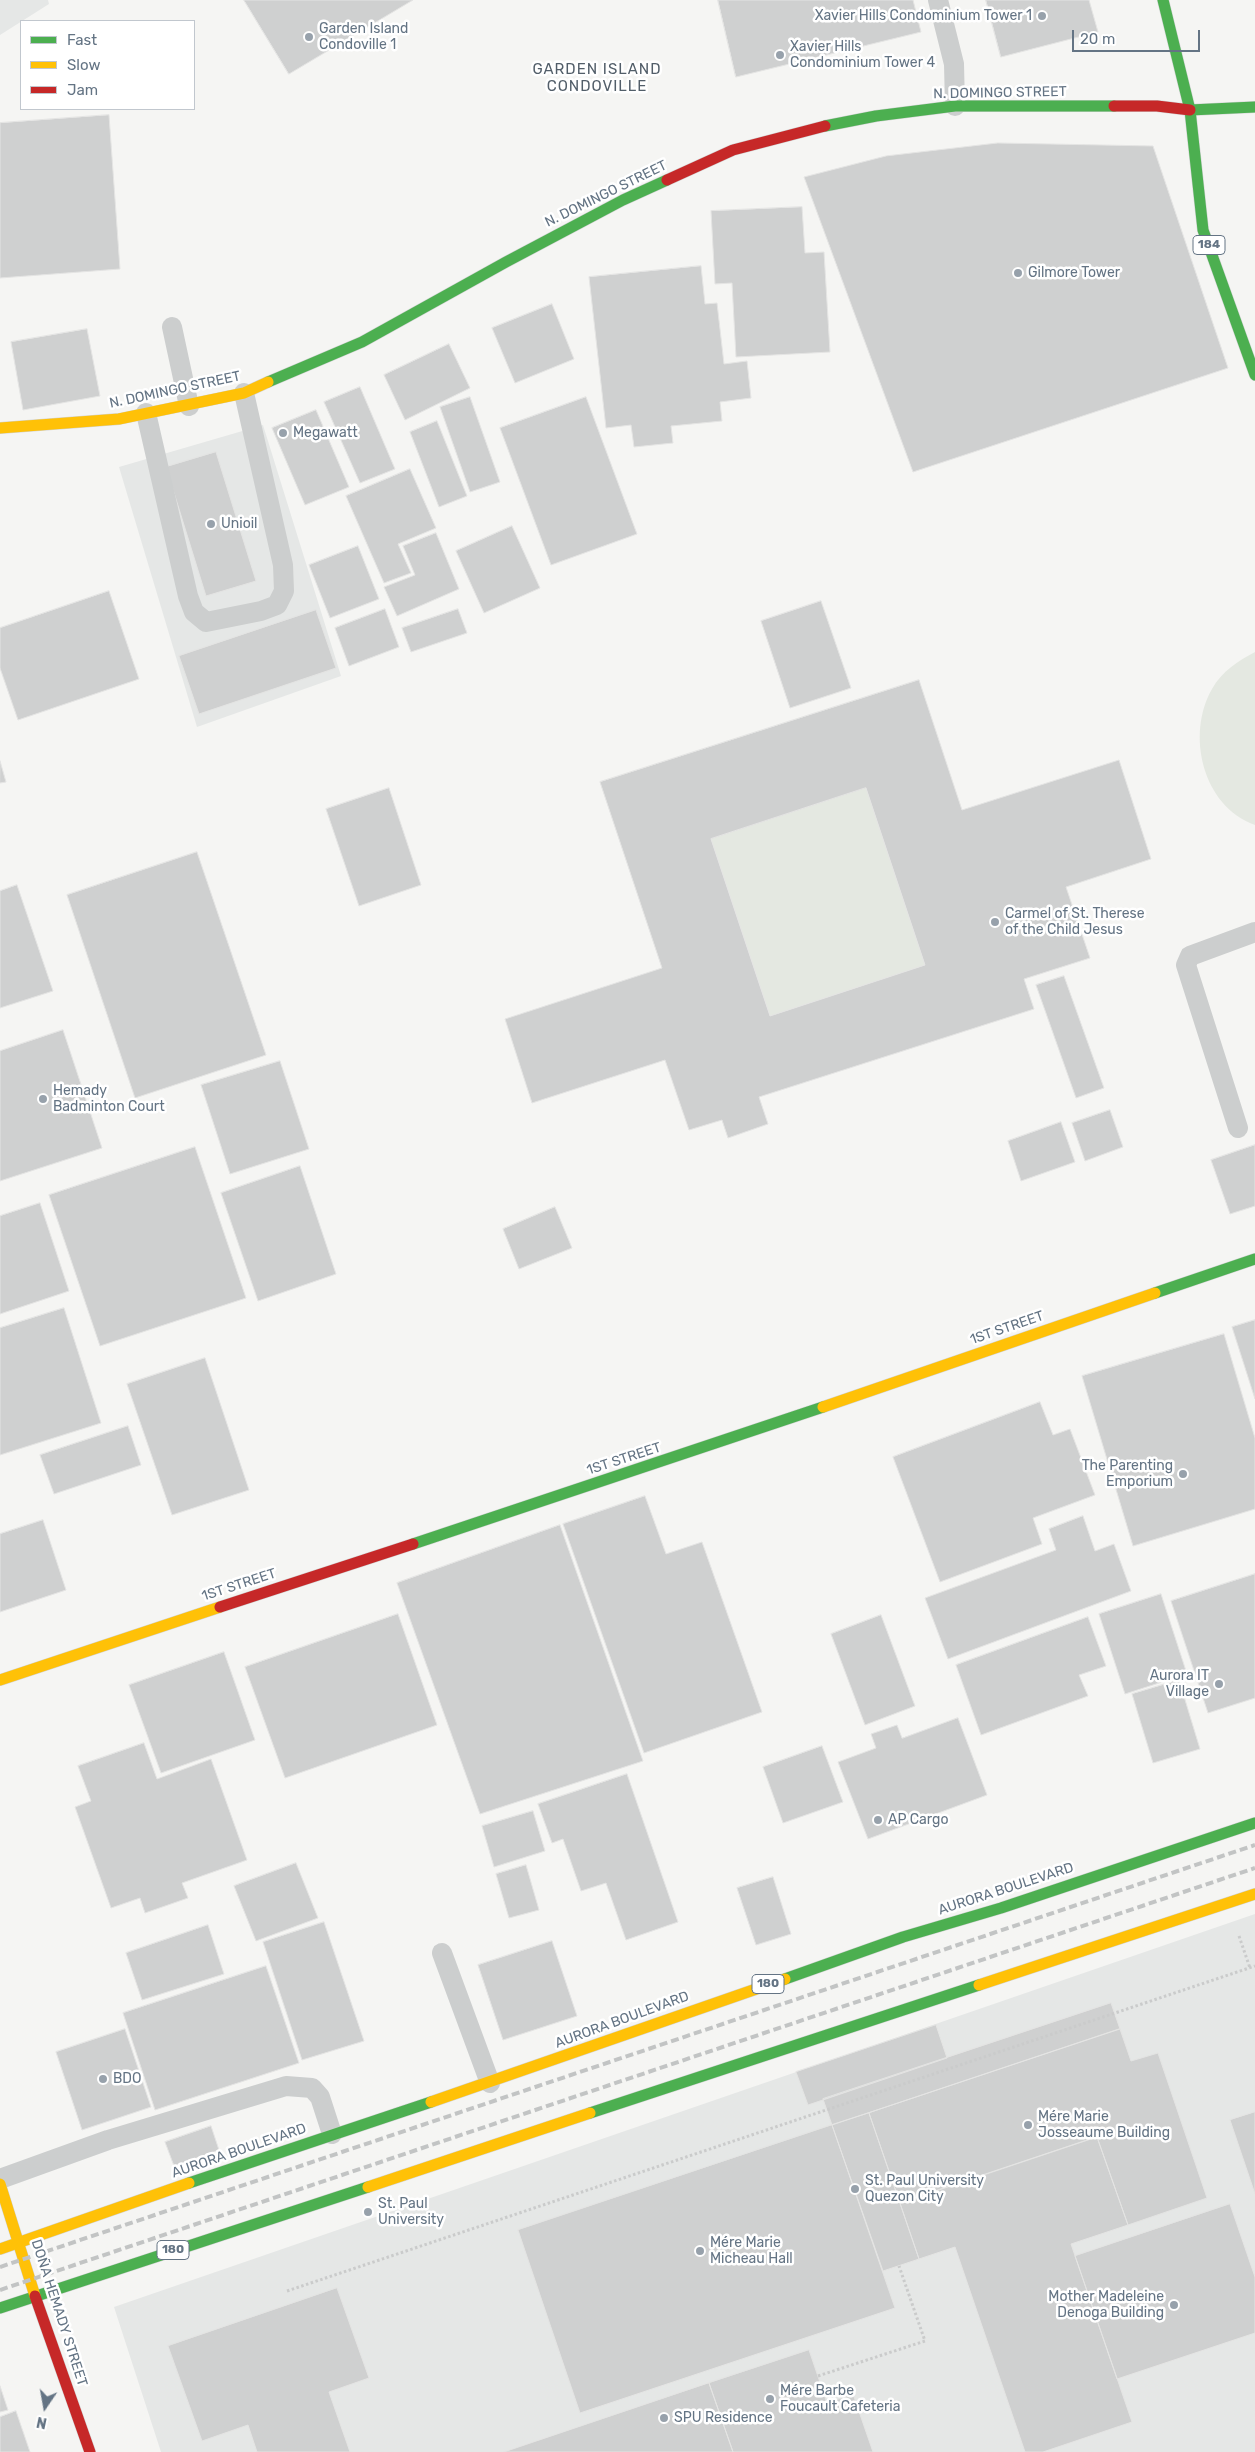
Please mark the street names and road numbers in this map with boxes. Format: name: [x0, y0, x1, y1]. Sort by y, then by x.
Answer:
street label: N. DOMINGO STREET: [933, 83, 1067, 103]
street label: N. DOMINGO STREET: [542, 157, 670, 231]
road number: 184: [1193, 236, 1225, 254]
street label: N. DOMINGO STREET: [108, 368, 242, 412]
street label: 1ST STREET: [968, 1308, 1046, 1348]
street label: 1ST STREET: [585, 1439, 663, 1479]
street label: 1ST STREET: [200, 1565, 278, 1605]
street label: AURORA BOULEVARD: [936, 1859, 1076, 1919]
road number: 180: [752, 1975, 784, 1994]
street label: AURORA BOULEVARD: [553, 1988, 691, 2052]
street label: AURORA BOULEVARD: [170, 2120, 308, 2182]
street label: DOÑA HEMADY STREET: [27, 2238, 91, 2388]
road number: 180: [157, 2240, 189, 2260]

